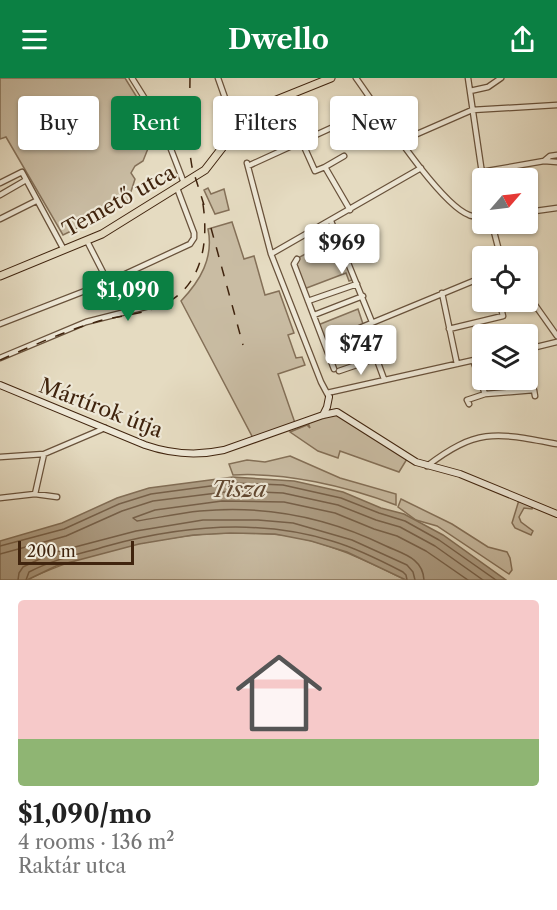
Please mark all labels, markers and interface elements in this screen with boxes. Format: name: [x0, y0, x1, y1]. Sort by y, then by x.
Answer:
icon: menu: [18, 23, 51, 56]
text: Dwello: [228, 23, 329, 56]
icon: share: [506, 23, 539, 56]
chip: Buy: [18, 96, 99, 150]
chip: Rent: [111, 96, 201, 150]
chip: Filters: [213, 96, 318, 150]
chip: New: [330, 96, 418, 150]
street label: Temető utca: [58, 159, 180, 242]
north arrow: [472, 168, 538, 234]
map controls: [472, 168, 538, 390]
pin: $969: [306, 224, 378, 275]
text: $969: [319, 231, 366, 255]
button: locate: [472, 246, 538, 312]
pin: $1,090: [79, 271, 177, 322]
text: $1,090: [97, 278, 159, 302]
button: layers: [472, 324, 538, 390]
pin: $747: [325, 325, 397, 376]
text: $747: [339, 332, 383, 356]
street label: Mártírok útja: [36, 372, 167, 443]
water label: Tisza: [212, 476, 266, 503]
scale bar: [18, 538, 134, 565]
text: 200 m: [27, 541, 76, 561]
icon: home: [225, 639, 333, 747]
text: $1,090/mo: [18, 798, 151, 830]
text: 4 rooms · 136 m²: [18, 830, 174, 854]
text: Raktár utca: [18, 854, 126, 878]

